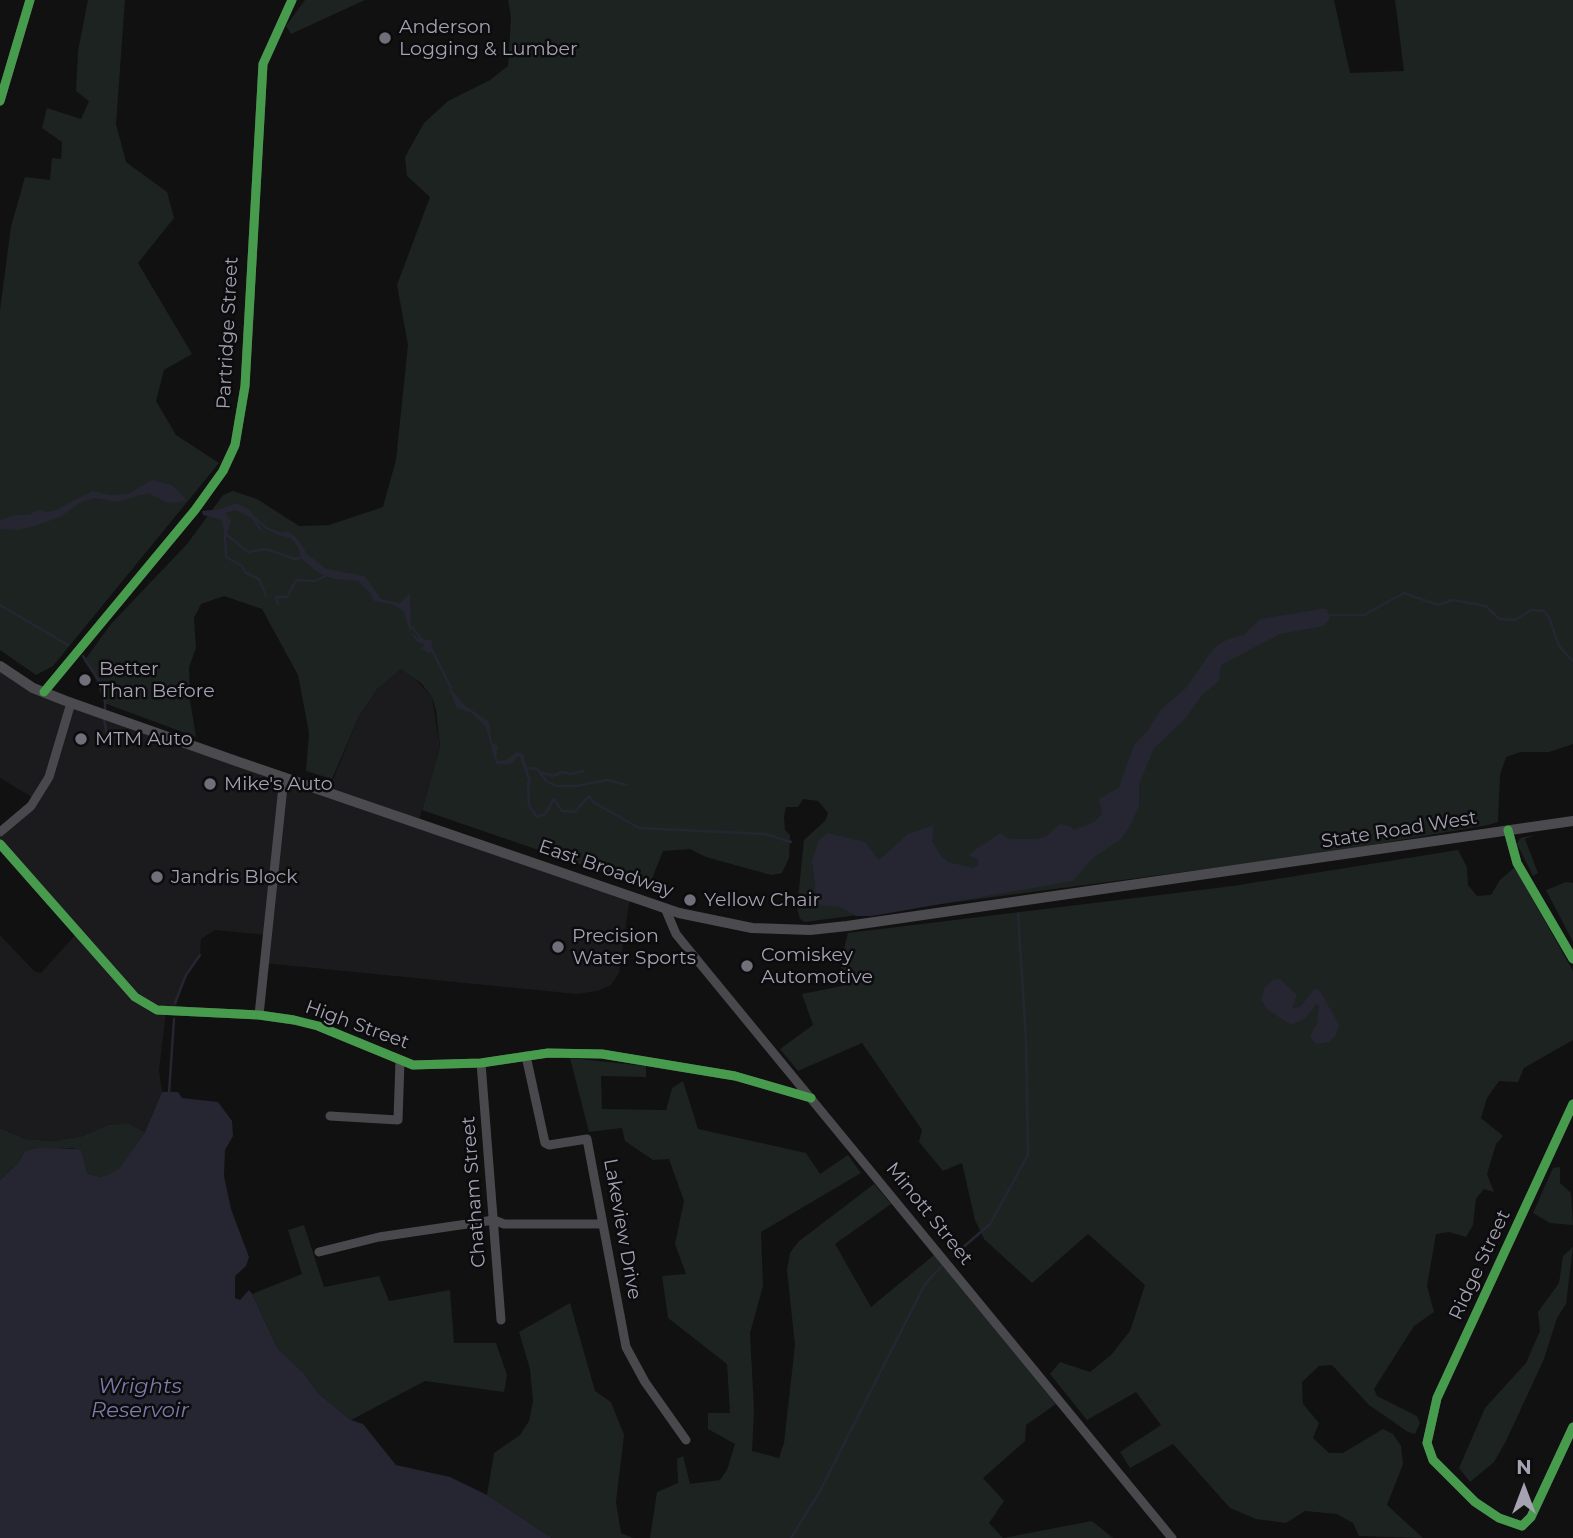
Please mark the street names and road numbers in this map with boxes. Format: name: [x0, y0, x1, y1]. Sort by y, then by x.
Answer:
street label: Partridge Street: [213, 256, 243, 410]
street label: State Road West: [1320, 806, 1478, 854]
street label: East Broadway: [536, 835, 676, 903]
street label: High Street: [302, 996, 412, 1054]
street label: Chatham Street: [457, 1115, 491, 1269]
street label: Lakeview Drive: [598, 1157, 646, 1301]
street label: Minott Street: [881, 1158, 977, 1270]
street label: Ridge Street: [1445, 1206, 1515, 1324]

